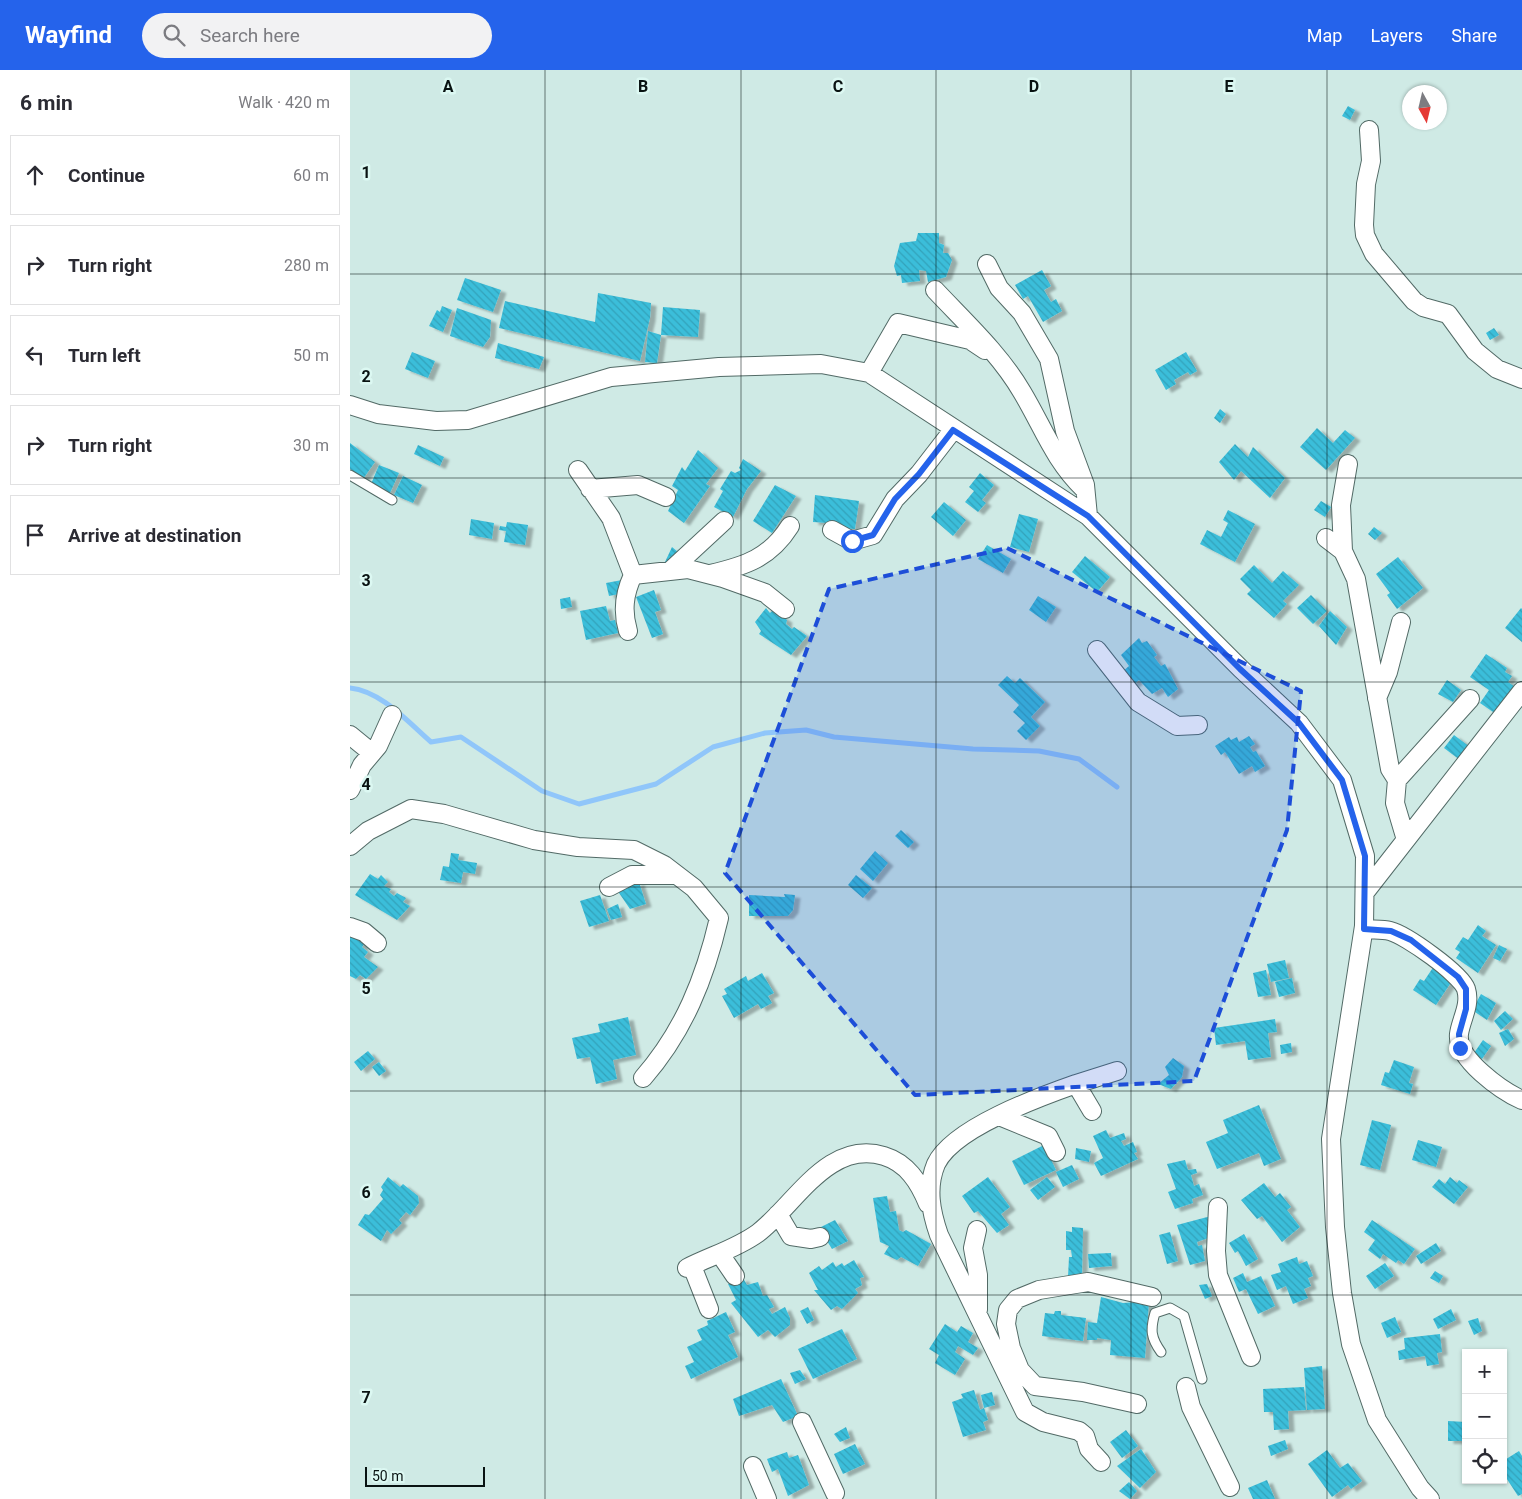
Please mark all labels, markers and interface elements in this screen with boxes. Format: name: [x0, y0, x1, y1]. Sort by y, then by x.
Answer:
search box: [142, 13, 492, 58]
text: Wayfind: [25, 21, 112, 49]
icon: search: [160, 21, 188, 49]
text: Search here: [200, 24, 300, 47]
text: Map: [1307, 25, 1342, 46]
text: Layers: [1370, 25, 1423, 46]
text: Share: [1451, 25, 1497, 46]
text: A: [443, 77, 454, 96]
text: B: [638, 77, 648, 96]
text: C: [833, 77, 843, 96]
text: D: [1029, 77, 1039, 96]
text: E: [1225, 77, 1234, 96]
north arrow: [1402, 85, 1447, 130]
text: 6 min: [20, 91, 73, 115]
text: Walk · 420 m: [238, 93, 330, 112]
icon: ahead: [21, 161, 49, 189]
text: 1: [361, 163, 371, 182]
text: Continue: [68, 164, 145, 187]
text: 60 m: [293, 166, 329, 185]
icon: right: [21, 251, 49, 279]
text: Turn right: [68, 254, 152, 277]
text: 280 m: [284, 256, 329, 275]
icon: left: [21, 341, 49, 369]
text: Turn left: [68, 344, 141, 367]
text: 50 m: [293, 346, 329, 365]
text: 2: [361, 367, 371, 386]
icon: right: [21, 431, 49, 459]
text: Turn right: [68, 434, 152, 457]
text: 30 m: [293, 436, 329, 455]
icon: arrive: [21, 521, 49, 549]
text: Arrive at destination: [68, 524, 241, 547]
route start: [841, 530, 864, 553]
text: 3: [361, 571, 371, 590]
text: 4: [361, 775, 371, 794]
text: 5: [361, 979, 371, 998]
route end: [1449, 1037, 1472, 1060]
text: 6: [361, 1183, 371, 1202]
map controls: [1462, 1349, 1507, 1484]
button: +: [1462, 1349, 1507, 1394]
text: 7: [361, 1388, 371, 1407]
button: −: [1462, 1394, 1507, 1439]
button: locate: [1462, 1439, 1507, 1484]
scale bar: [365, 1464, 485, 1487]
text: 50 m: [372, 1468, 404, 1484]

